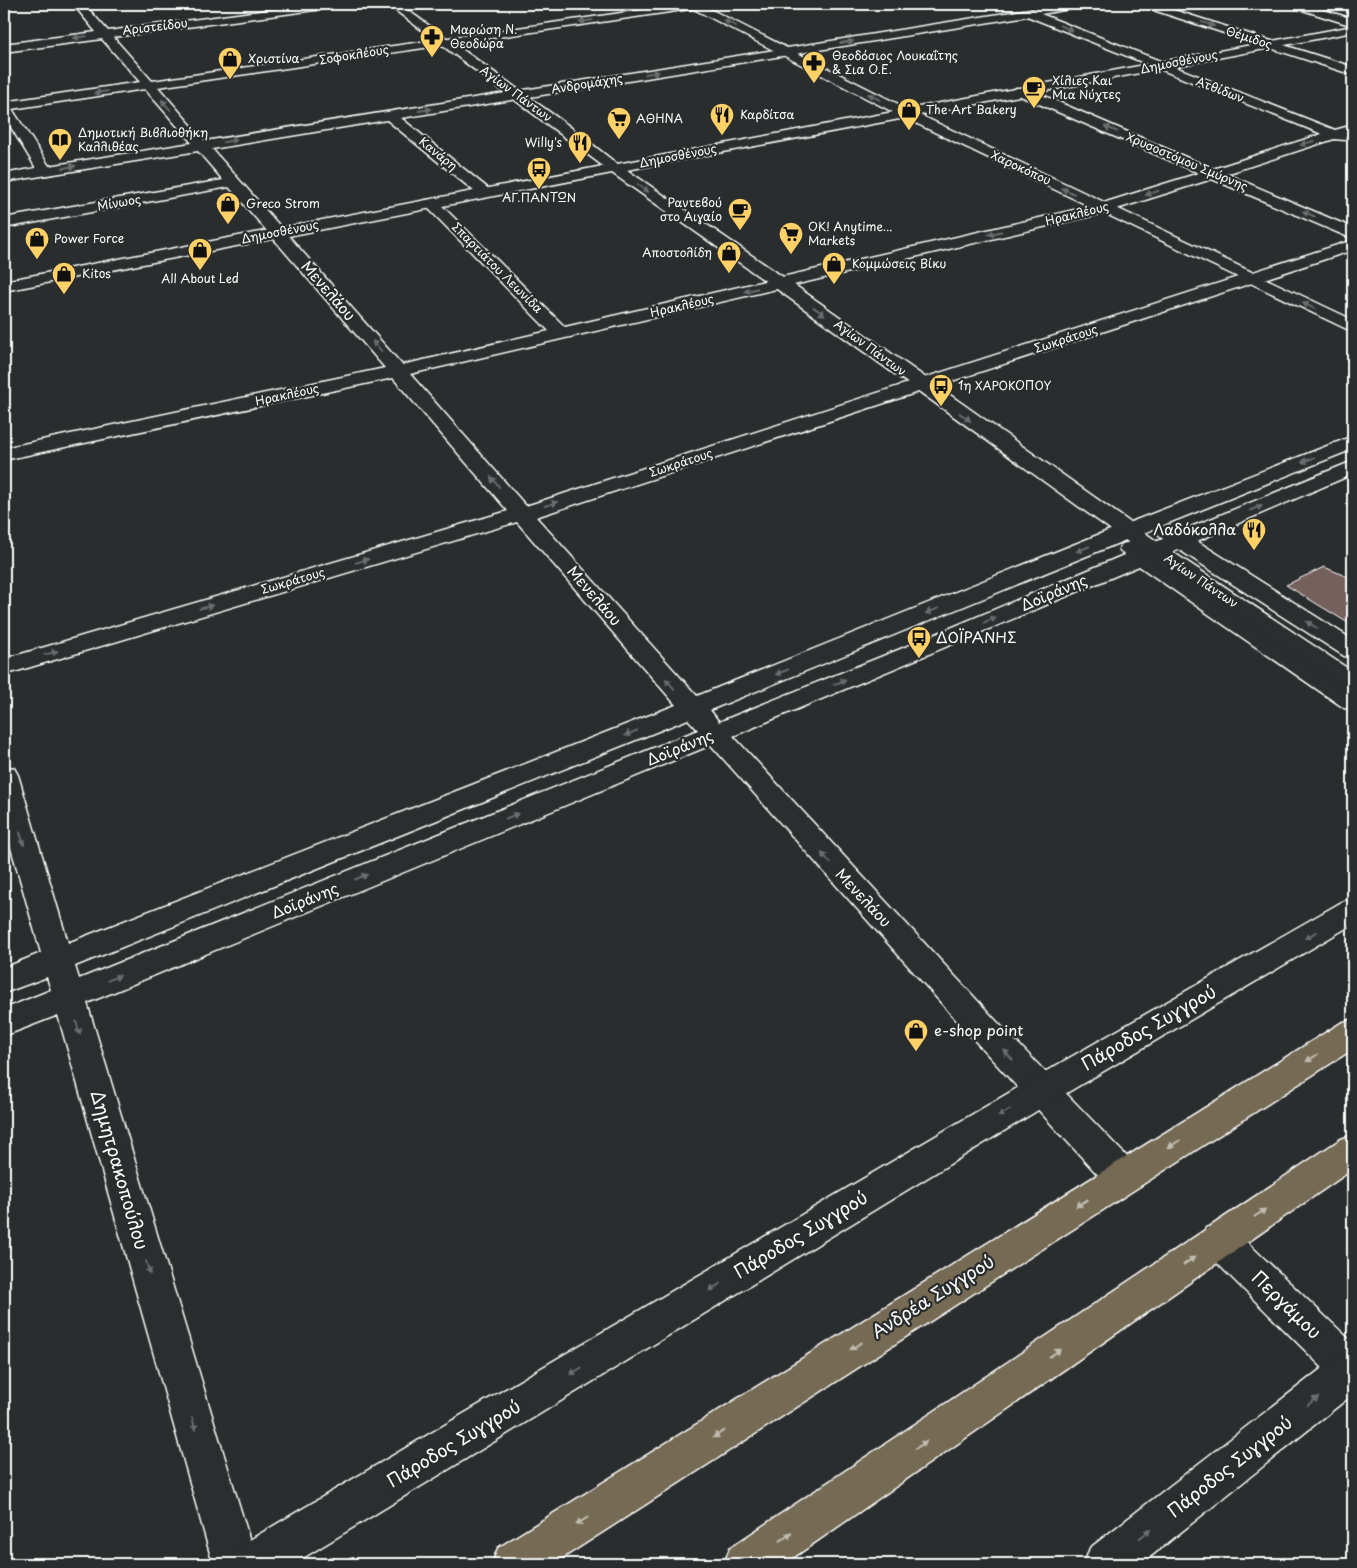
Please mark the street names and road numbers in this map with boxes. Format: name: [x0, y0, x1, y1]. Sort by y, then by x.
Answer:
street label: Αριστείδου: [121, 13, 189, 39]
street label: Θέμιδος: [1224, 21, 1275, 53]
street label: Σοφοκλέους: [318, 40, 390, 68]
street label: Δημοσθένους: [1139, 45, 1219, 77]
street label: Αγίων Πάντων: [477, 61, 557, 126]
street label: Ανδρομάχης: [550, 68, 624, 98]
street label: Ατθίδων: [1194, 72, 1247, 107]
street label: Χρυσοστόμου Σμύρνης: [1124, 127, 1251, 195]
street label: Κανάρη: [416, 132, 462, 174]
street label: Δημοσθένους: [638, 139, 718, 171]
street label: Χαροκόπου: [988, 145, 1055, 189]
street label: Μίνωος: [95, 189, 142, 215]
street label: Ηρακλέους: [1043, 196, 1110, 230]
street label: Δημοσθένους: [240, 215, 320, 247]
street label: Σπαρτιάτου Λεωνίδα: [448, 218, 547, 317]
street label: Μενελάου: [296, 255, 362, 325]
street label: Ηρακλέους: [648, 289, 715, 321]
street label: Αγίων Πάντων: [831, 315, 911, 380]
street label: Σωκράτους: [1032, 319, 1100, 357]
street label: Ηρακλέους: [253, 378, 320, 410]
street label: Σωκράτους: [647, 443, 715, 481]
street label: Αγίων Πάντων: [1161, 549, 1242, 612]
street label: Μενελάου: [562, 560, 628, 630]
street label: Σωκράτους: [259, 562, 327, 598]
street label: Δοϊράνης: [1016, 567, 1091, 616]
street label: Δοϊράνης: [642, 723, 717, 770]
street label: Μενελάου: [831, 862, 897, 932]
street label: Δοϊράνης: [267, 876, 342, 923]
street label: Πάροδος Συγγρού: [1076, 977, 1221, 1076]
street label: Δημητρακοπούλου: [85, 1087, 156, 1253]
street label: Πάροδος Συγγρού: [728, 1183, 872, 1284]
street label: Ανδρέα Συγγρού: [866, 1247, 999, 1344]
street label: Περγάμου: [1246, 1263, 1328, 1344]
street label: Πάροδος Συγγρού: [381, 1392, 525, 1493]
street label: Πάροδος Συγγρού: [1161, 1408, 1297, 1523]

